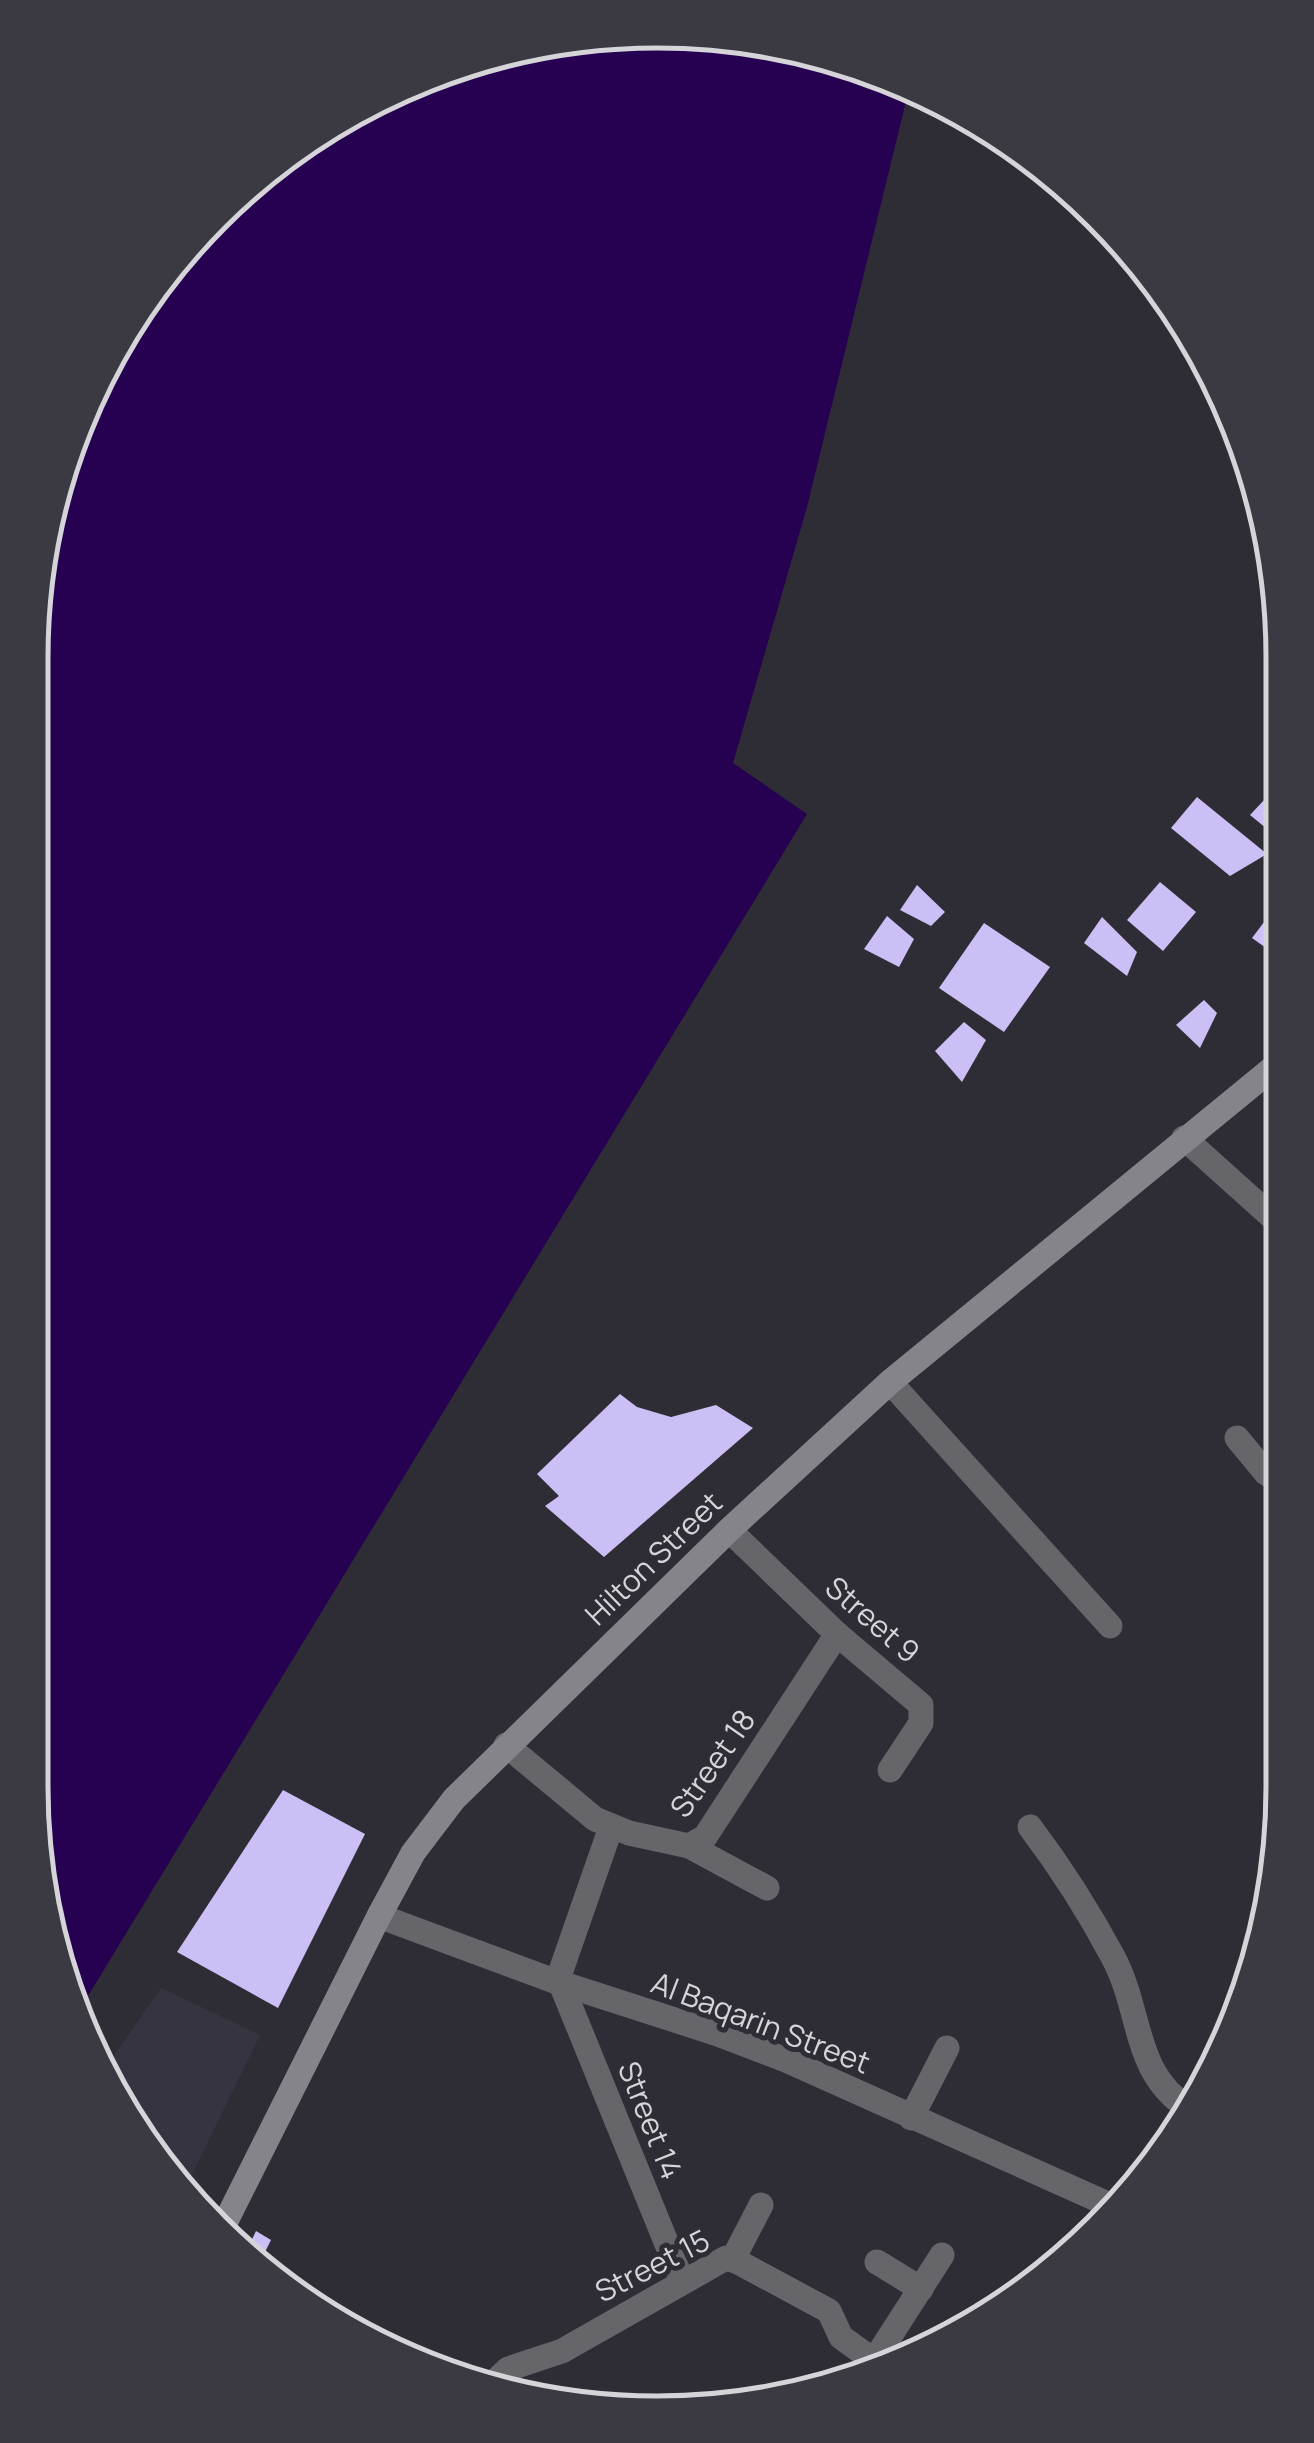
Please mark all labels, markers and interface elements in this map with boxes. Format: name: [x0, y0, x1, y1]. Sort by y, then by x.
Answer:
street label: Hilton Street: [576, 1482, 730, 1634]
street label: Street 9: [817, 1567, 929, 1671]
street label: Street 18: [660, 1701, 764, 1825]
street label: Al Baqarin Street: [646, 1961, 876, 2083]
street label: Street 14: [609, 2055, 693, 2185]
street label: Street 15: [588, 2219, 716, 2311]

